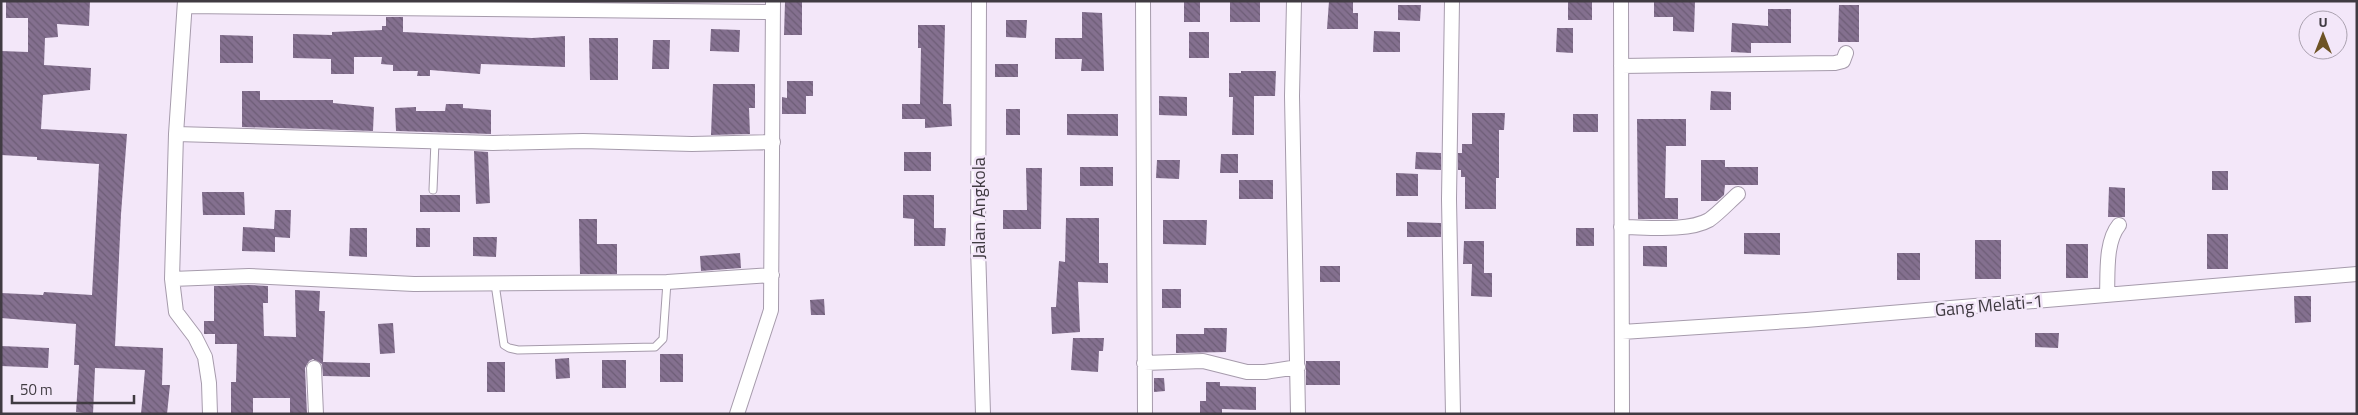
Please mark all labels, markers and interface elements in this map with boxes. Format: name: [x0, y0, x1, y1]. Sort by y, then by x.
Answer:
north arrow: [2298, 10, 2348, 60]
text: U: [2318, 11, 2328, 32]
street label: Jalan Angkola: [965, 157, 992, 259]
street label: Gang Melati-1: [1934, 287, 2044, 323]
scale bar: [12, 372, 135, 404]
text: 50 m: [20, 378, 53, 401]

